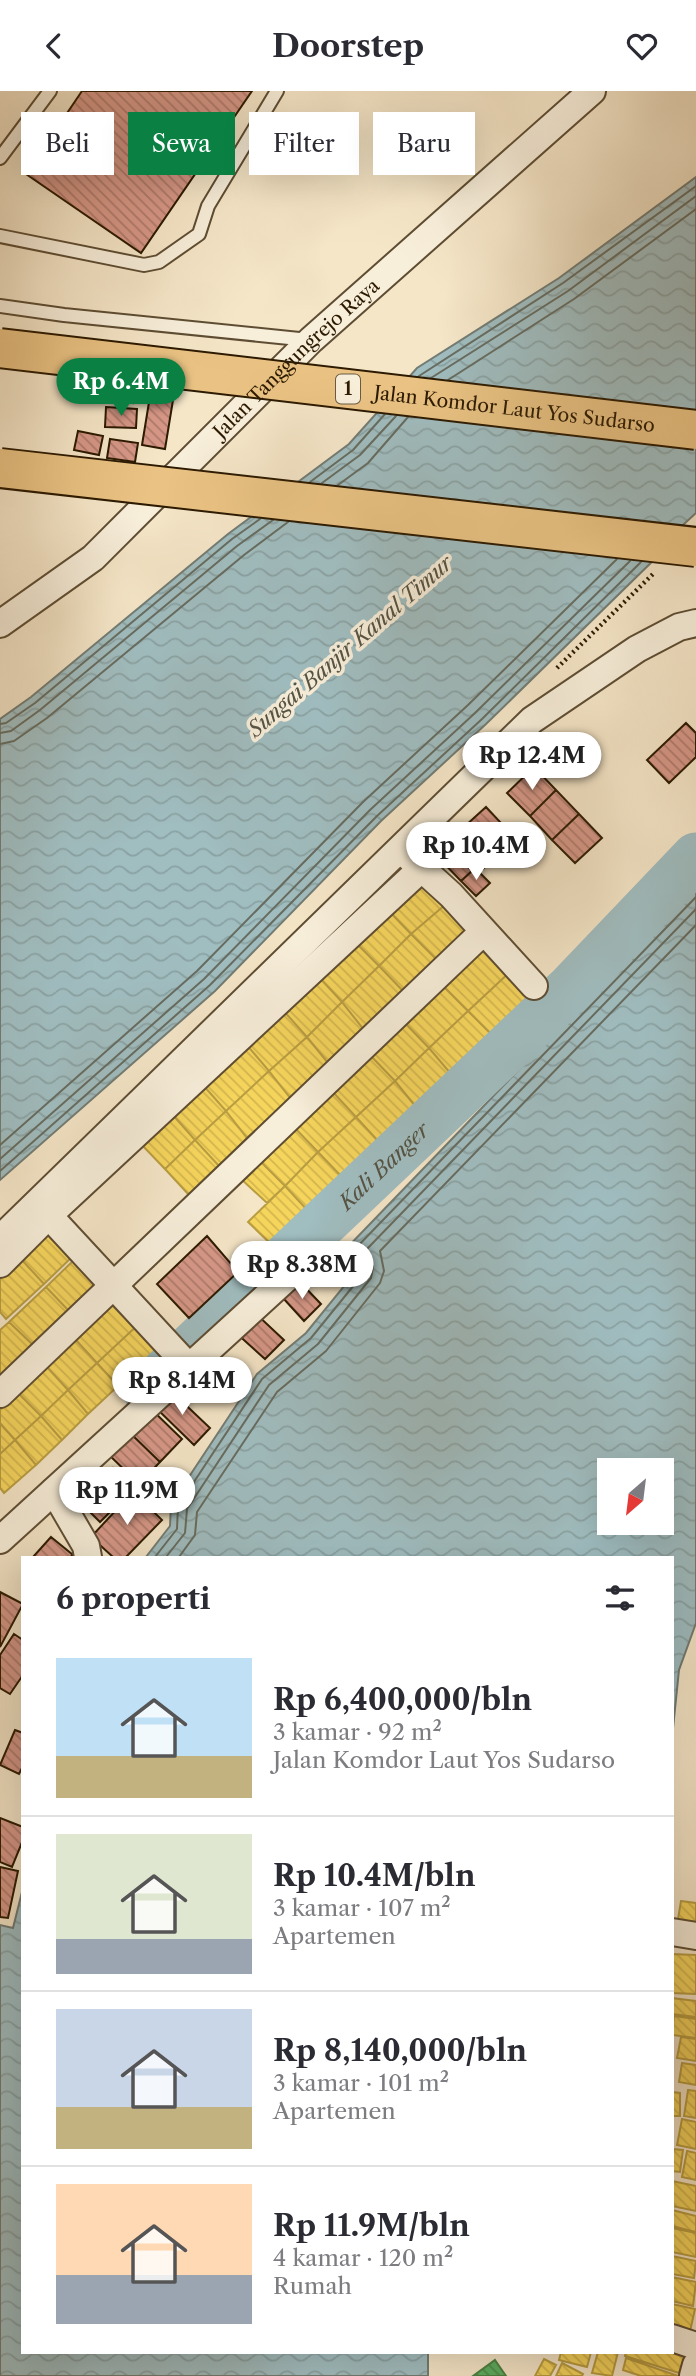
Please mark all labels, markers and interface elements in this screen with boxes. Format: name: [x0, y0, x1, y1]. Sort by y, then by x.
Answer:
text: Doorstep: [272, 26, 424, 65]
icon: back: [35, 27, 73, 65]
icon: heart: [623, 27, 661, 65]
chip: Beli: [21, 112, 114, 175]
chip: Sewa: [128, 112, 235, 175]
chip: Filter: [249, 112, 359, 175]
chip: Baru: [373, 112, 475, 175]
street label: Jalan Tanggungrejo Raya: [206, 274, 384, 445]
pin: Rp 6.4M: [56, 359, 186, 418]
text: Rp 6.4M: [72, 367, 170, 395]
road number: 1: [336, 375, 360, 403]
street label: Jalan Komdor Laut Yos Sudarso: [370, 380, 656, 437]
water label: Sungai Banjir Kanal Timur: [241, 550, 458, 743]
pin: Rp 12.4M: [460, 733, 604, 792]
text: Rp 12.4M: [478, 741, 586, 769]
pin: Rp 10.4M: [404, 823, 548, 882]
text: Rp 10.4M: [422, 831, 530, 859]
water label: Kali Banger: [332, 1116, 435, 1216]
pin: Rp 8.38M: [230, 1241, 374, 1301]
text: Rp 8.38M: [247, 1250, 357, 1278]
pin: Rp 8.14M: [110, 1357, 254, 1417]
text: Rp 8.14M: [128, 1366, 236, 1394]
north arrow: [597, 1458, 674, 1535]
map controls: [597, 1458, 674, 1535]
pin: Rp 11.9M: [55, 1467, 199, 1527]
text: Rp 11.9M: [75, 1476, 179, 1504]
icon: filters: [601, 1579, 639, 1617]
text: 6 properti: [56, 1580, 210, 1617]
text: Rp 6,400,000/bln: [273, 1681, 532, 1718]
icon: home: [112, 1686, 196, 1770]
text: 3 kamar · 92 m²: [273, 1718, 442, 1746]
text: Jalan Komdor Laut Yos Sudarso: [273, 1746, 615, 1774]
text: Rp 10.4M/bln: [273, 1857, 476, 1894]
icon: home: [112, 1862, 196, 1946]
text: 3 kamar · 107 m²: [273, 1894, 451, 1922]
text: Apartemen: [273, 1922, 396, 1950]
text: Rp 8,140,000/bln: [273, 2032, 527, 2069]
icon: home: [112, 2037, 196, 2121]
text: 3 kamar · 101 m²: [273, 2069, 449, 2097]
text: Apartemen: [273, 2097, 396, 2125]
text: Rp 11.9M/bln: [273, 2207, 470, 2244]
icon: home: [112, 2212, 196, 2296]
text: 4 kamar · 120 m²: [273, 2244, 453, 2272]
text: Rumah: [273, 2272, 352, 2300]

